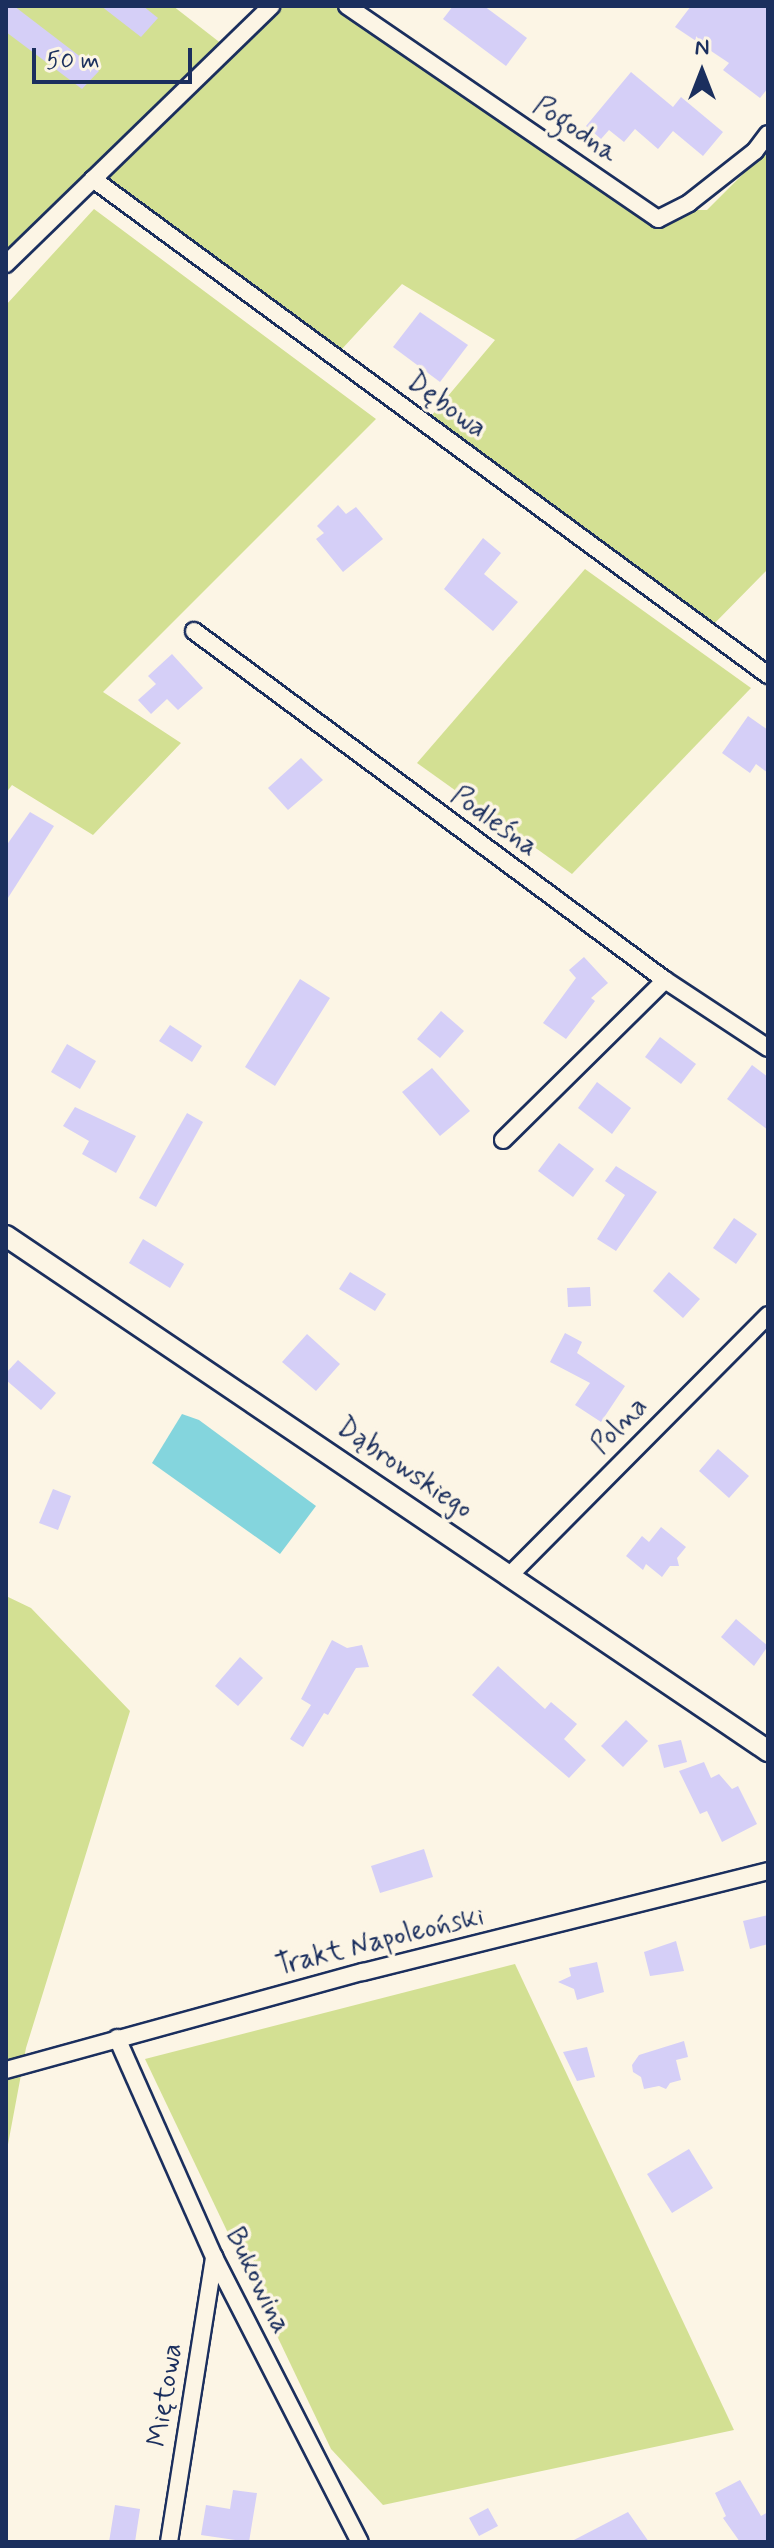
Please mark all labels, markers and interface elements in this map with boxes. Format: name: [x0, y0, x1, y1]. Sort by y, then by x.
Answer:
scale bar: [36, 32, 196, 82]
north arrow: [662, 32, 742, 112]
text: N: [695, 34, 709, 62]
text: 50 m: [46, 46, 100, 77]
street label: Pogodna: [526, 90, 624, 170]
street label: Dębowa: [399, 366, 493, 446]
street label: Podleśna: [444, 779, 544, 865]
street label: Polna: [584, 1390, 656, 1462]
street label: Dąbrowskiego: [330, 1411, 478, 1527]
street label: Trakt Napoleoński: [273, 1900, 487, 1984]
street label: Bukowina: [217, 2222, 297, 2340]
street label: Miętowa: [141, 2341, 191, 2449]

